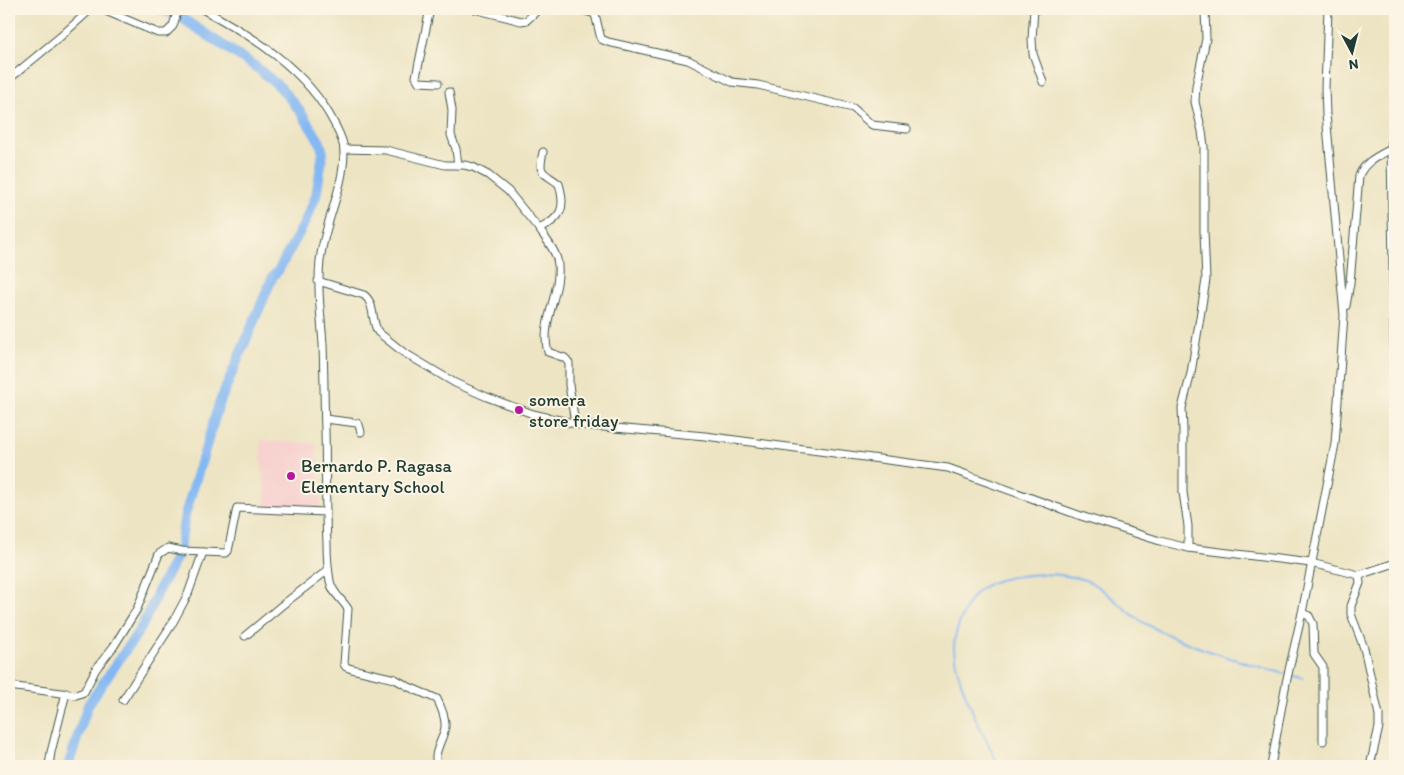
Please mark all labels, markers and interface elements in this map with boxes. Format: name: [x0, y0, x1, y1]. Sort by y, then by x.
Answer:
north arrow: [1326, 28, 1376, 78]
text: N: [1348, 55, 1359, 73]
place label: somera store friday: [529, 389, 619, 432]
marker: somera store friday: [513, 404, 525, 416]
place label: Bernardo P. Ragasa Elementary School: [301, 455, 452, 498]
marker: Bernardo P. Ragasa Elementary School: [285, 470, 297, 482]

